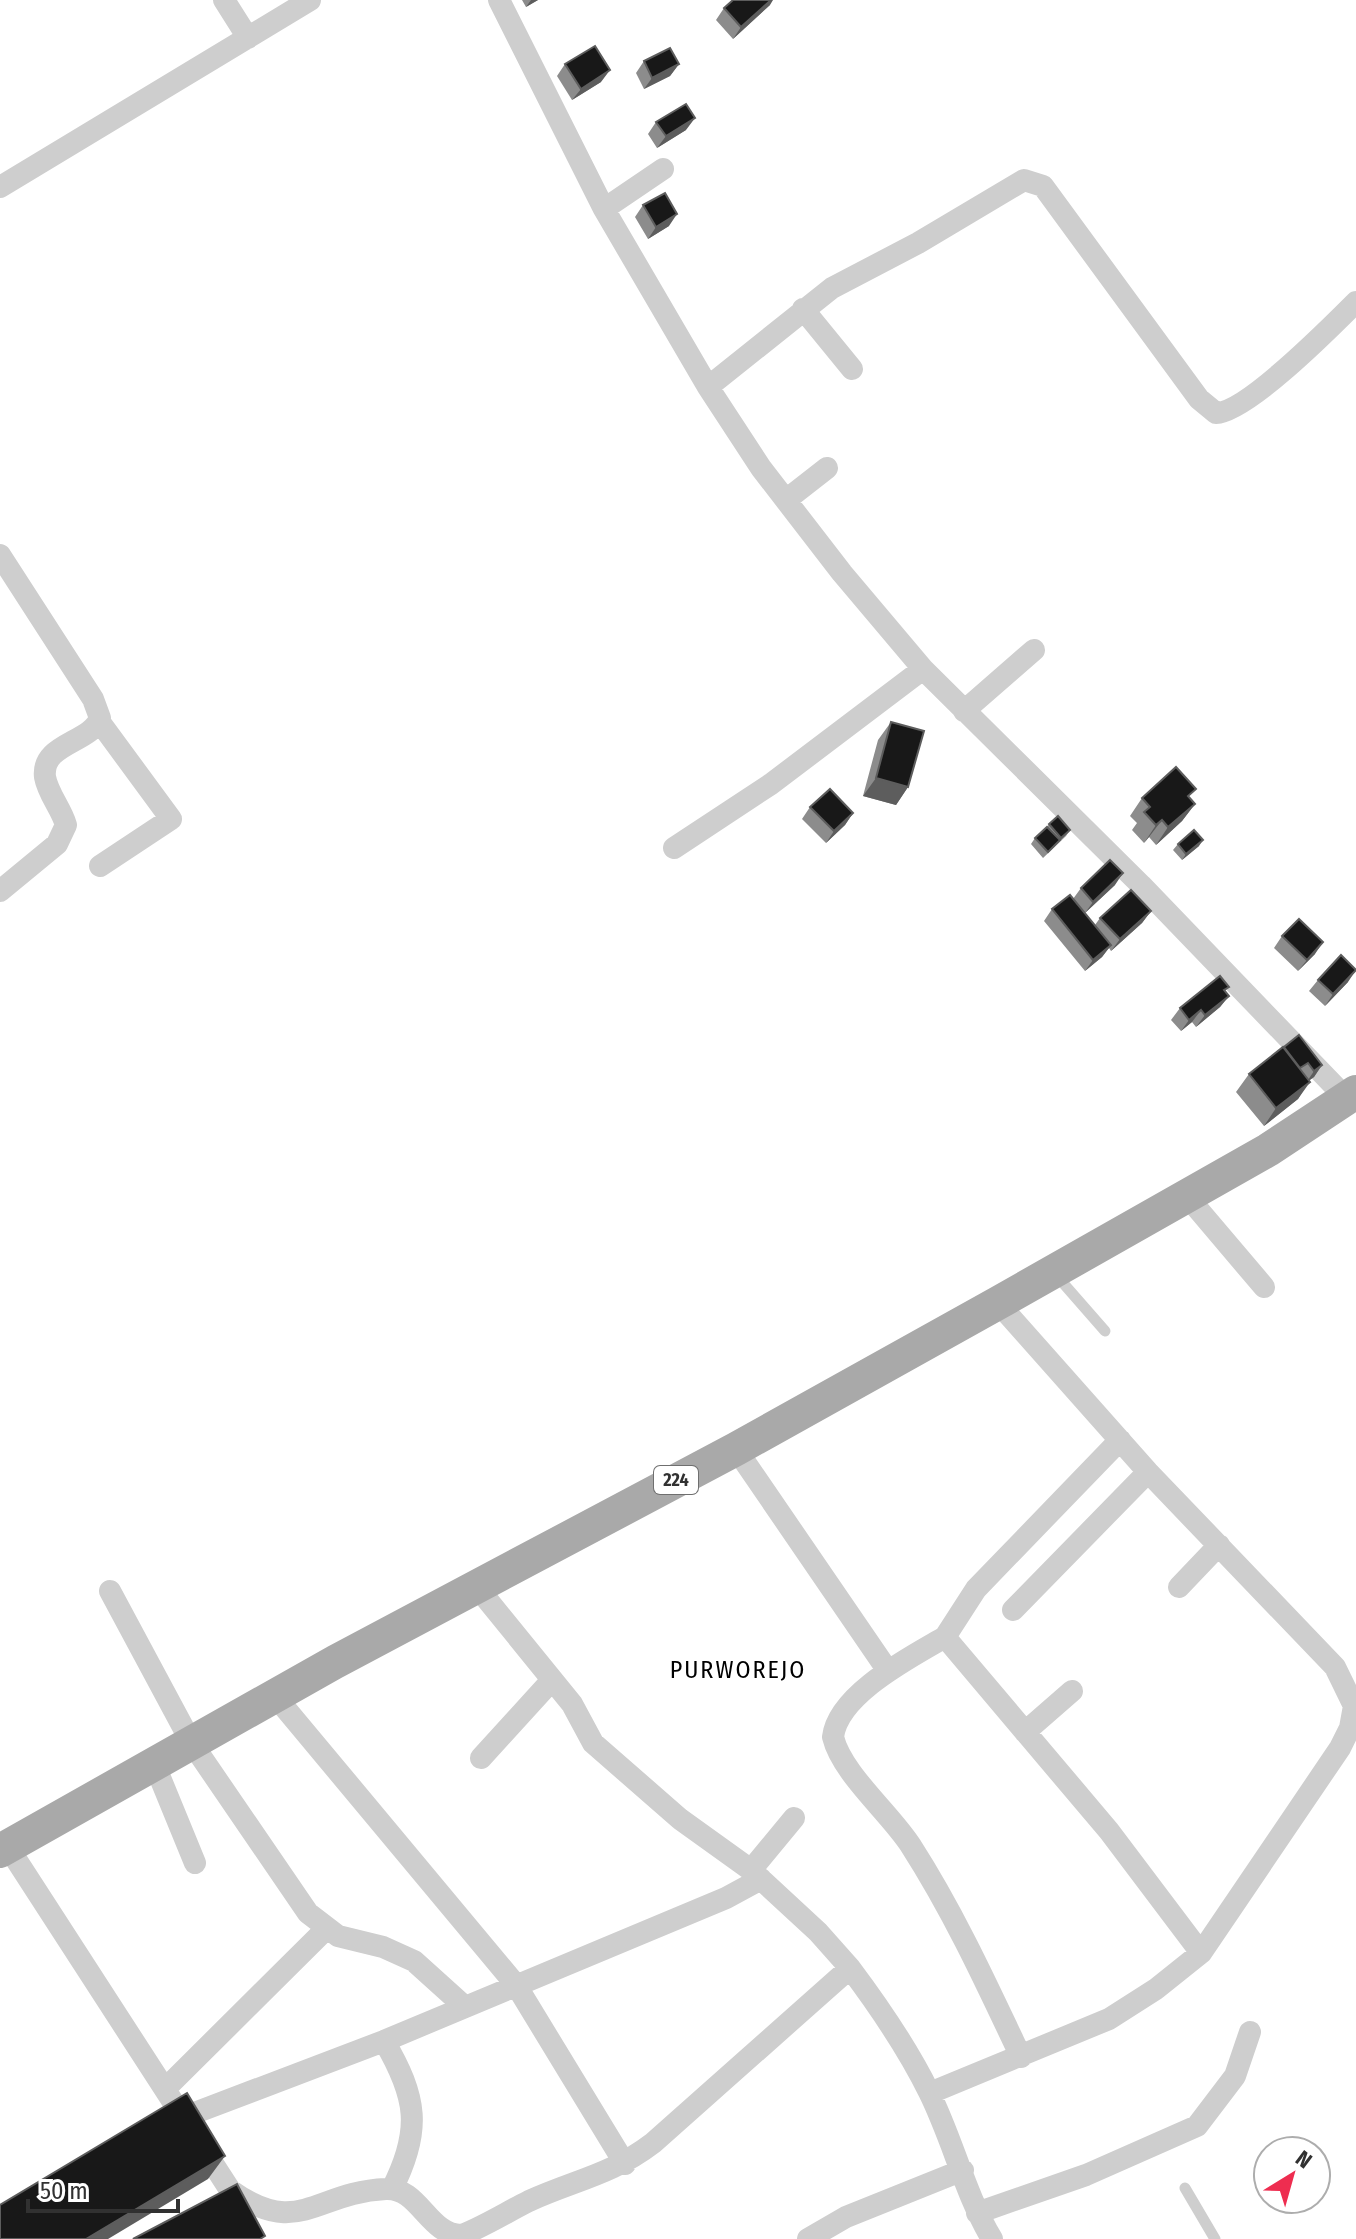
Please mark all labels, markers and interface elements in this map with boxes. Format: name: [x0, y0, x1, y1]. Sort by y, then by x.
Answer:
road number: 224: [654, 1466, 698, 1494]
district label: PURWOREJO: [670, 1656, 806, 1684]
north arrow: [1252, 2135, 1332, 2215]
text: N: [1290, 2145, 1317, 2174]
scale bar: [28, 2163, 178, 2213]
text: 50 m: [40, 2177, 88, 2205]

